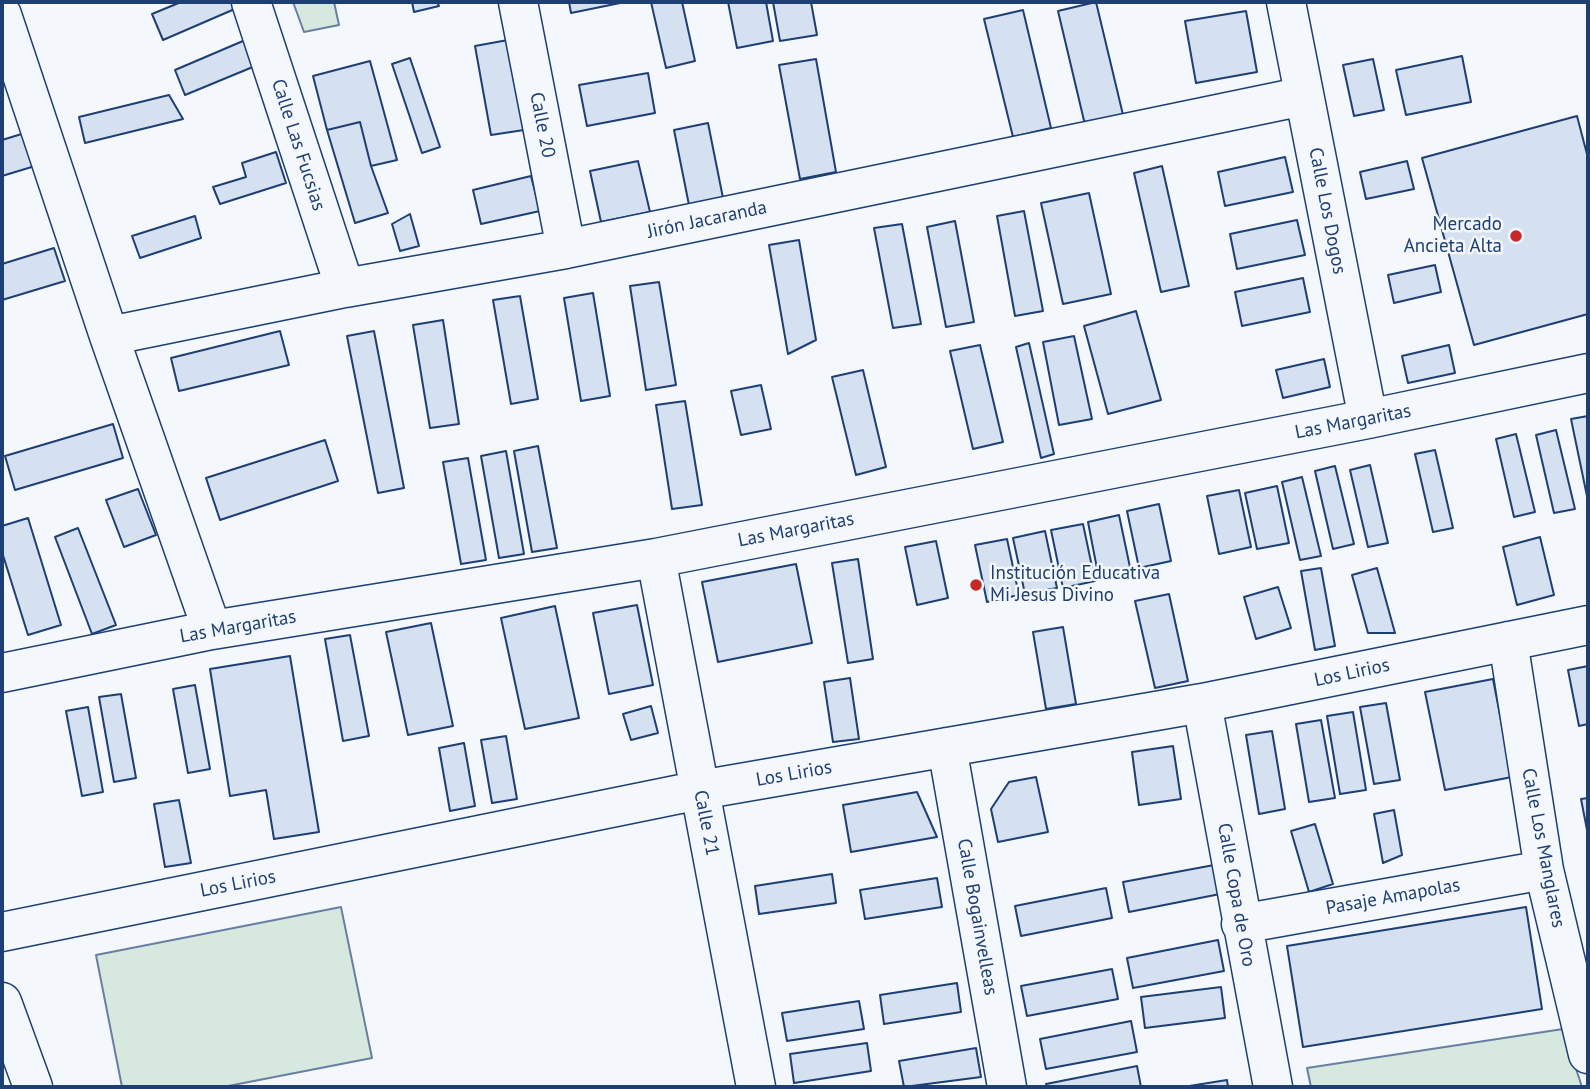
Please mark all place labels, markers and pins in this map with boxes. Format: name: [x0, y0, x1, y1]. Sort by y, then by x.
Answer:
place label: Mercado Ancieta Alta: [1404, 214, 1502, 258]
marker: Mercado Ancieta Alta: [1508, 228, 1524, 244]
place label: Institución Educativa Mi Jesus Divino: [990, 563, 1160, 607]
marker: Institución Educativa Mi Jesus Divino: [968, 577, 984, 593]

